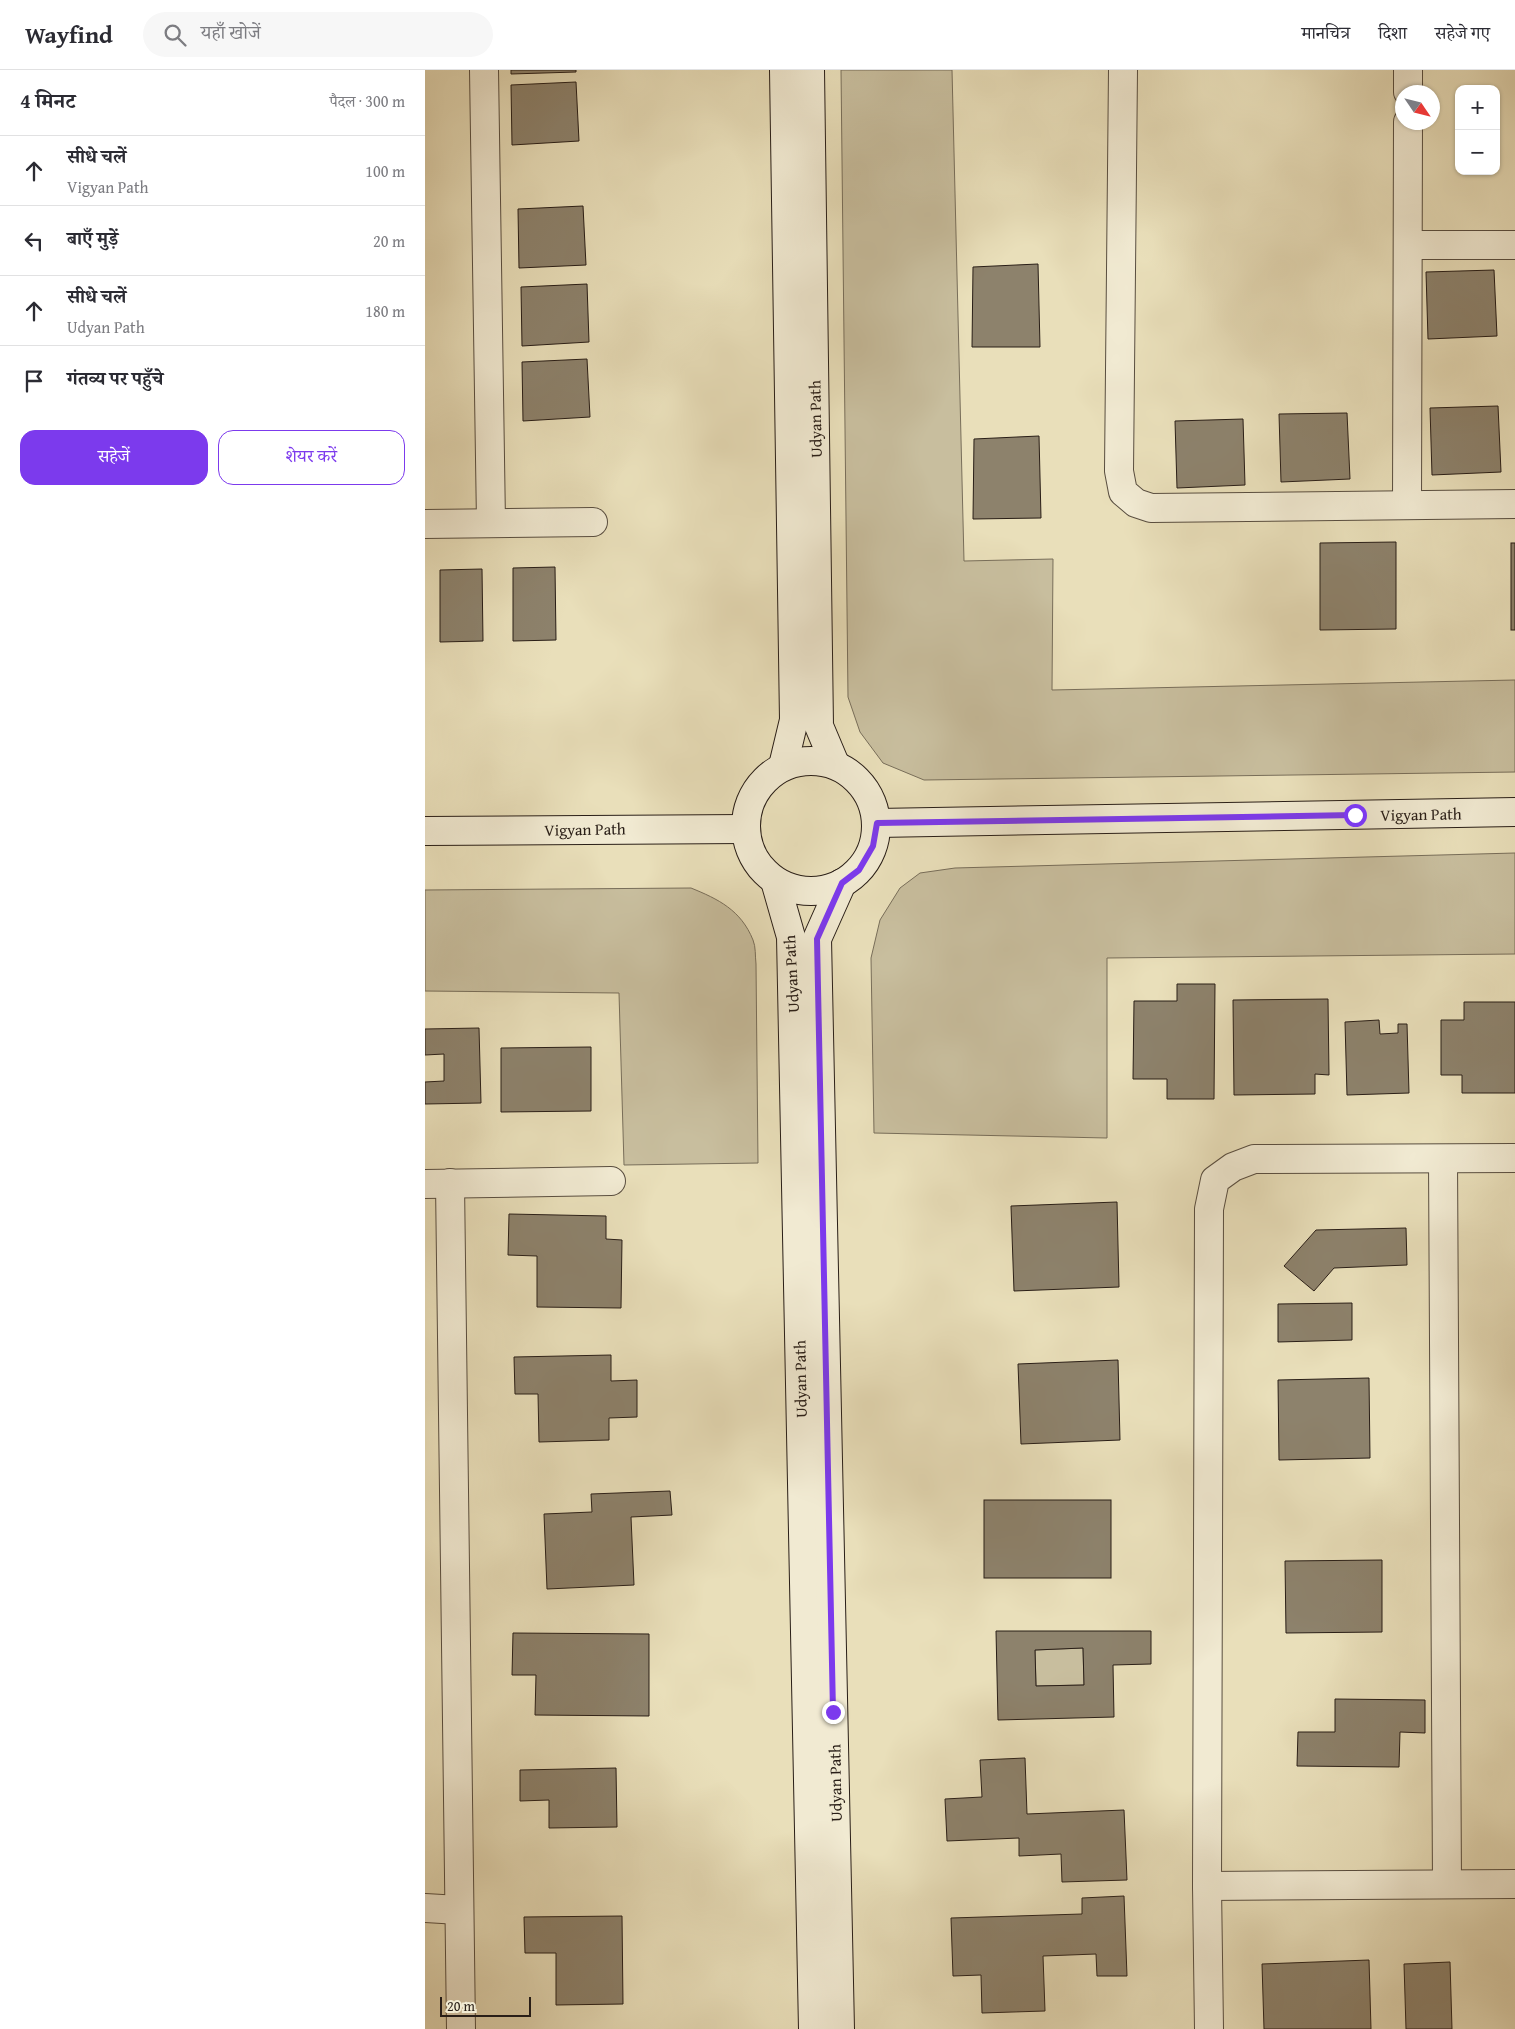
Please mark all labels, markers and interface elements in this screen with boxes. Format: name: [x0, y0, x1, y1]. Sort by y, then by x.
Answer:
search box: [143, 12, 493, 57]
text: Wayfind: [25, 17, 113, 52]
text: यहाँ खोजें: [201, 18, 261, 46]
text: मानचित्र: [1301, 19, 1350, 46]
text: दिशा: [1378, 19, 1407, 46]
text: सहेजे गए: [1435, 19, 1490, 46]
icon: search: [161, 21, 189, 49]
text: 4 मिनट: [20, 85, 75, 116]
north arrow: [1395, 85, 1440, 130]
map controls: [1455, 85, 1500, 175]
button: +: [1455, 85, 1500, 130]
text: पैदल · 300 m: [329, 89, 405, 113]
button: −: [1455, 130, 1500, 175]
text: सीधे चलें: [67, 142, 126, 170]
icon: ahead: [20, 157, 48, 185]
text: 100 m: [365, 159, 405, 183]
text: Vigyan Path: [67, 175, 149, 199]
text: बाएँ मुड़ें: [67, 224, 118, 252]
icon: left: [20, 227, 48, 255]
text: 20 m: [373, 229, 405, 253]
text: सीधे चलें: [67, 282, 126, 310]
icon: ahead: [20, 297, 48, 325]
text: 180 m: [365, 299, 405, 323]
text: Udyan Path: [67, 315, 145, 339]
text: गंतव्य पर पहुँचे: [67, 364, 163, 392]
icon: arrive: [20, 367, 48, 395]
street label: Udyan Path: [802, 380, 828, 458]
button: सहेजें: [20, 430, 208, 485]
button: शेयर करें: [218, 430, 405, 485]
street label: Vigyan Path: [1380, 801, 1462, 827]
route start: [1344, 804, 1367, 827]
street label: Vigyan Path: [544, 816, 626, 842]
street label: Udyan Path: [777, 935, 805, 1013]
street label: Udyan Path: [787, 1340, 813, 1418]
route end: [822, 1701, 845, 1724]
street label: Udyan Path: [822, 1744, 848, 1822]
scale bar: [440, 1994, 531, 2017]
text: 20 m: [447, 1996, 475, 2016]

